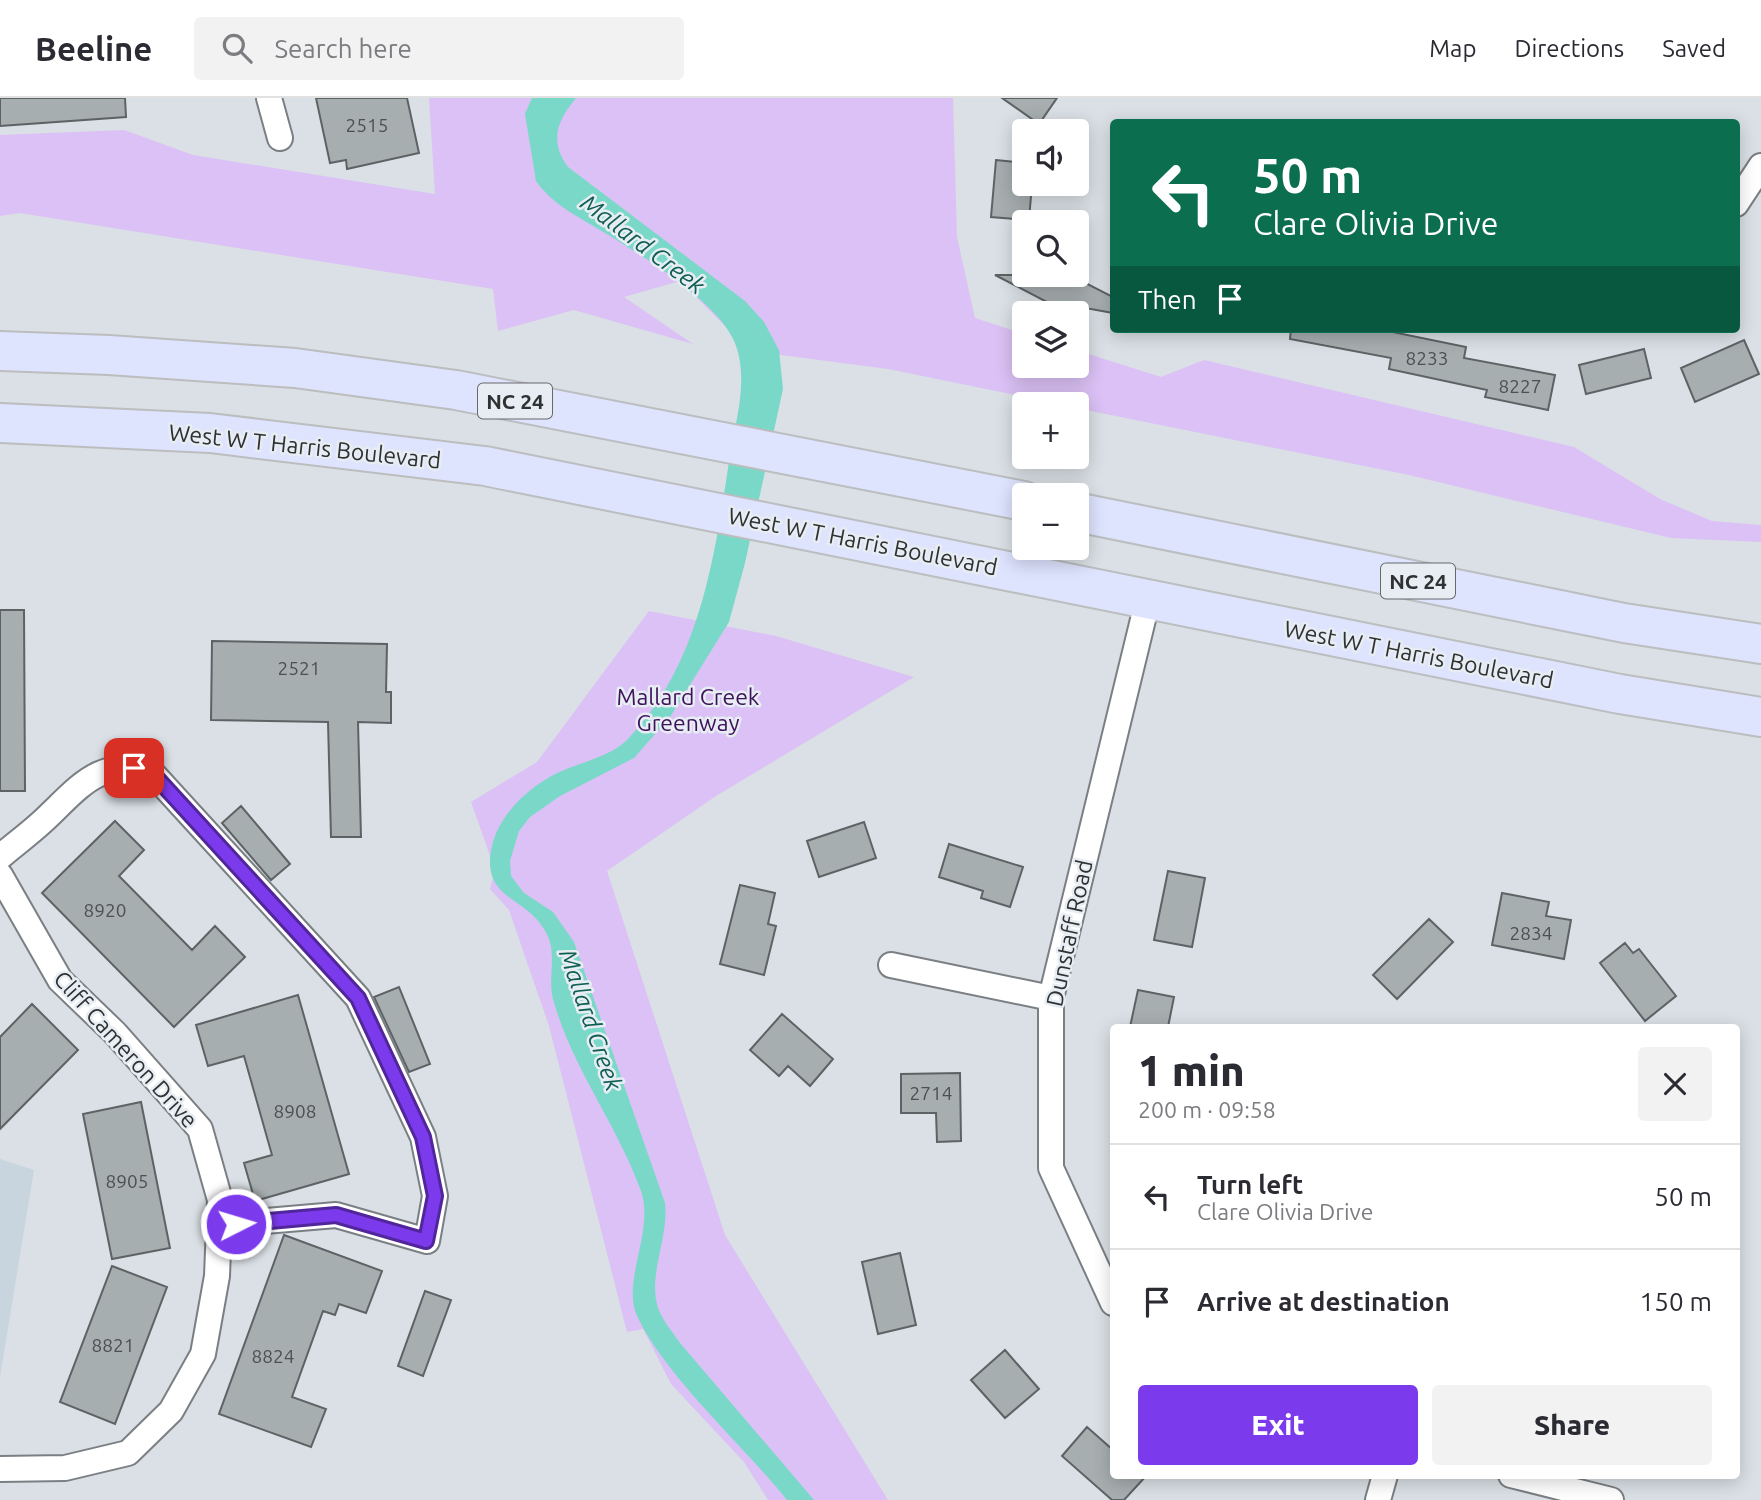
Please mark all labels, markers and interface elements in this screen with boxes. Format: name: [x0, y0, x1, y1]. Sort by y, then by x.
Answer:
search box: [194, 17, 684, 80]
icon: search: [218, 29, 256, 67]
text: Beeline: [35, 30, 152, 67]
text: Search here: [274, 34, 412, 63]
text: Map: [1429, 35, 1476, 62]
text: Directions: [1514, 35, 1624, 62]
text: Saved: [1662, 35, 1726, 62]
house number: 2515: [346, 114, 388, 136]
map controls: [1012, 119, 1089, 560]
button: sound: [1012, 119, 1089, 196]
icon: left: [1138, 147, 1229, 238]
text: 50 m: [1253, 147, 1362, 202]
water label: Mallard Creek: [576, 189, 711, 300]
text: Clare Olivia Drive: [1253, 205, 1498, 241]
button: search: [1012, 210, 1089, 287]
icon: arrive: [1211, 280, 1249, 318]
text: Then: [1138, 285, 1197, 314]
button: layers: [1012, 301, 1089, 378]
house number: 8233: [1406, 347, 1448, 369]
house number: 8227: [1499, 375, 1541, 397]
road number: NC 24: [478, 384, 552, 418]
button: +: [1012, 392, 1089, 469]
street label: West W T Harris Boulevard: [168, 419, 442, 473]
button: −: [1012, 483, 1089, 560]
street label: West W T Harris Boulevard: [726, 503, 1000, 579]
road number: NC 24: [1381, 564, 1455, 598]
street label: West W T Harris Boulevard: [1282, 616, 1556, 692]
house number: 2521: [278, 657, 320, 679]
park label: Mallard Creek Greenway: [617, 684, 760, 735]
pin: [104, 738, 164, 798]
icon: arrive: [115, 749, 153, 787]
street label: Dunstaff Road: [1041, 857, 1097, 1009]
house number: 8920: [84, 899, 126, 921]
house number: 2834: [1510, 922, 1552, 944]
water label: Mallard Creek: [554, 946, 628, 1095]
street label: Cliff Cameron Drive: [49, 966, 203, 1132]
text: 1 min: [1138, 1047, 1245, 1094]
button: close: [1638, 1047, 1712, 1121]
house number: 2714: [910, 1082, 952, 1104]
text: 200 m · 09:58: [1138, 1097, 1276, 1122]
house number: 8908: [274, 1100, 316, 1122]
house number: 8905: [106, 1170, 148, 1192]
text: Turn left: [1197, 1170, 1303, 1199]
icon: left: [1138, 1178, 1176, 1216]
text: 50 m: [1654, 1182, 1712, 1211]
position arrow: [199, 1187, 273, 1261]
text: Clare Olivia Drive: [1197, 1199, 1373, 1224]
icon: arrive: [1138, 1283, 1176, 1321]
text: Arrive at destination: [1197, 1287, 1450, 1316]
text: 150 m: [1640, 1287, 1712, 1316]
house number: 8821: [92, 1334, 134, 1356]
house number: 8824: [252, 1345, 294, 1367]
button: Exit: [1138, 1385, 1418, 1465]
button: Share: [1432, 1385, 1712, 1465]

